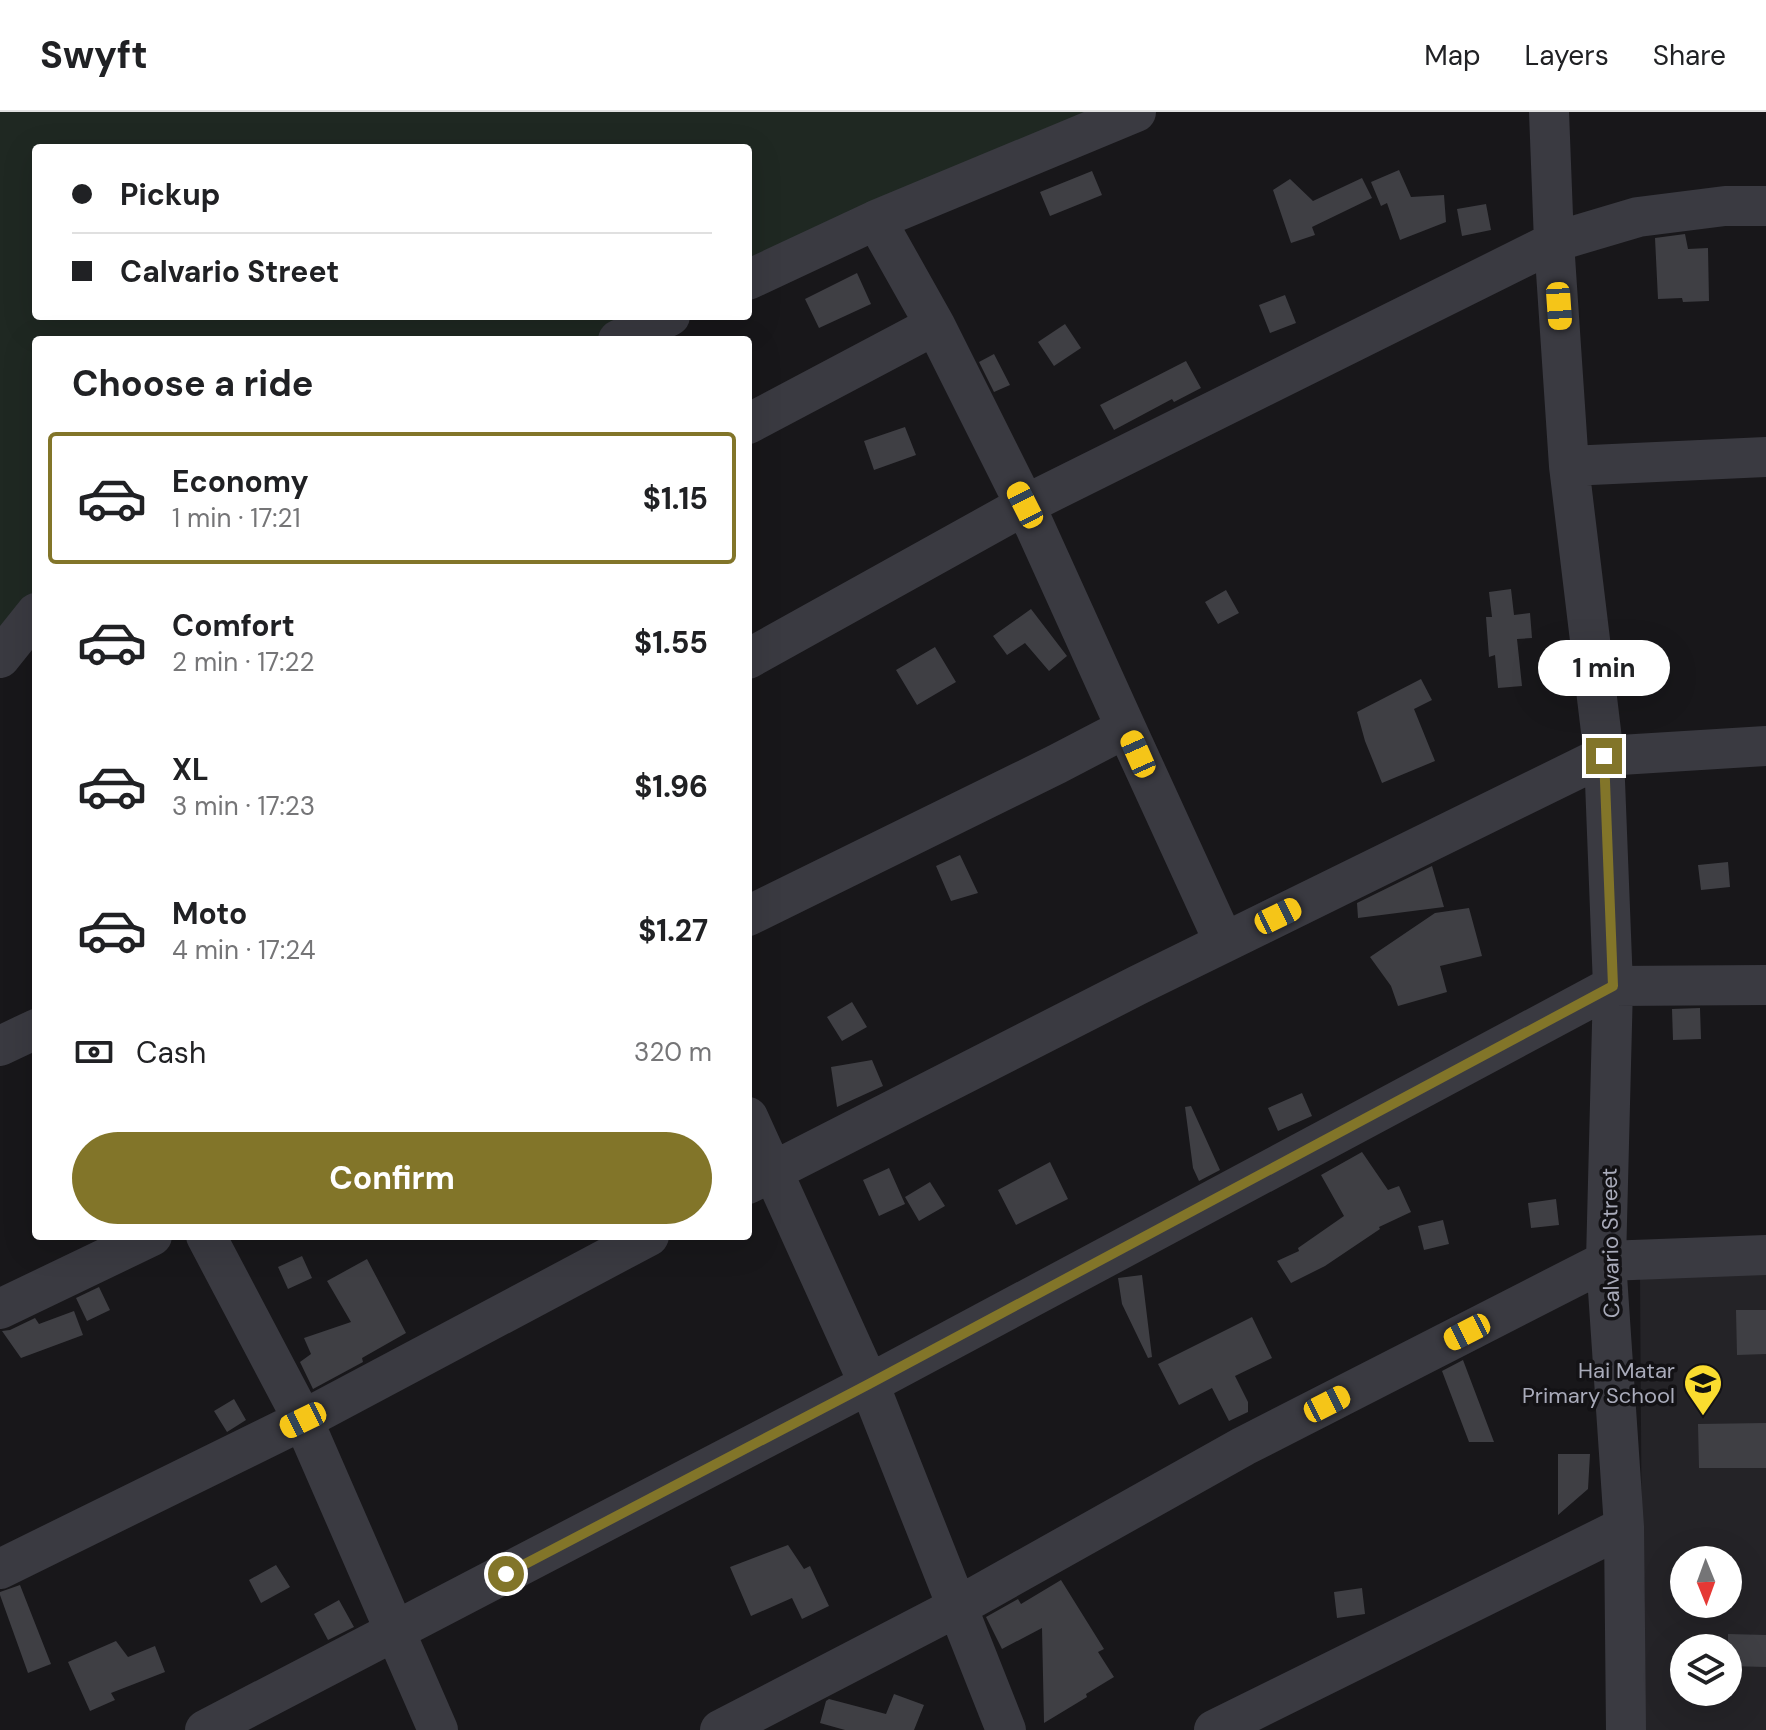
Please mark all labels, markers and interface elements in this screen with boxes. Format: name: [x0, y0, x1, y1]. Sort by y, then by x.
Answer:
text: Swyft: [40, 30, 148, 80]
text: Map: [1424, 37, 1481, 74]
text: Layers: [1525, 37, 1609, 74]
text: Share: [1653, 37, 1726, 74]
text: Pickup: [120, 175, 220, 214]
text: Calvario Street: [120, 252, 339, 291]
car: [1545, 281, 1573, 331]
text: Choose a ride: [72, 360, 313, 407]
icon: car: [76, 462, 148, 534]
text: Economy: [172, 462, 309, 501]
car: [1003, 478, 1047, 532]
text: $1.15: [643, 479, 708, 518]
text: 1 min · 17:21: [172, 501, 301, 535]
icon: car: [76, 606, 148, 678]
text: Comfort: [172, 606, 295, 645]
text: $1.55: [634, 623, 708, 662]
callout: 1 min: [1538, 640, 1670, 696]
text: 2 min · 17:22: [172, 645, 314, 679]
text: 1 min: [1572, 651, 1636, 685]
car: [1117, 727, 1159, 781]
route end: [1586, 738, 1622, 774]
icon: car: [76, 750, 148, 822]
text: XL: [172, 750, 209, 789]
text: $1.96: [634, 767, 708, 806]
text: 3 min · 17:23: [172, 789, 315, 823]
icon: car: [76, 894, 148, 966]
text: Moto: [172, 894, 247, 933]
car: [1251, 895, 1305, 937]
text: $1.27: [638, 911, 708, 950]
text: 4 min · 17:24: [172, 933, 316, 967]
icon: cash: [72, 1030, 116, 1074]
text: Cash: [136, 1033, 206, 1072]
text: 320 m: [634, 1035, 712, 1069]
button: Confirm: [72, 1132, 712, 1224]
street label: Calvario Street: [1595, 1168, 1626, 1318]
car: [1440, 1310, 1494, 1354]
place label: Hai Matar Primary School: [1522, 1356, 1675, 1410]
school or university icon: Hai Matar Primary School: [1682, 1362, 1724, 1417]
car: [1300, 1382, 1354, 1426]
car: [276, 1399, 330, 1441]
north arrow: [1670, 1546, 1742, 1618]
map controls: [1670, 1546, 1742, 1706]
route start: [488, 1556, 524, 1592]
button: layers: [1670, 1634, 1742, 1706]

